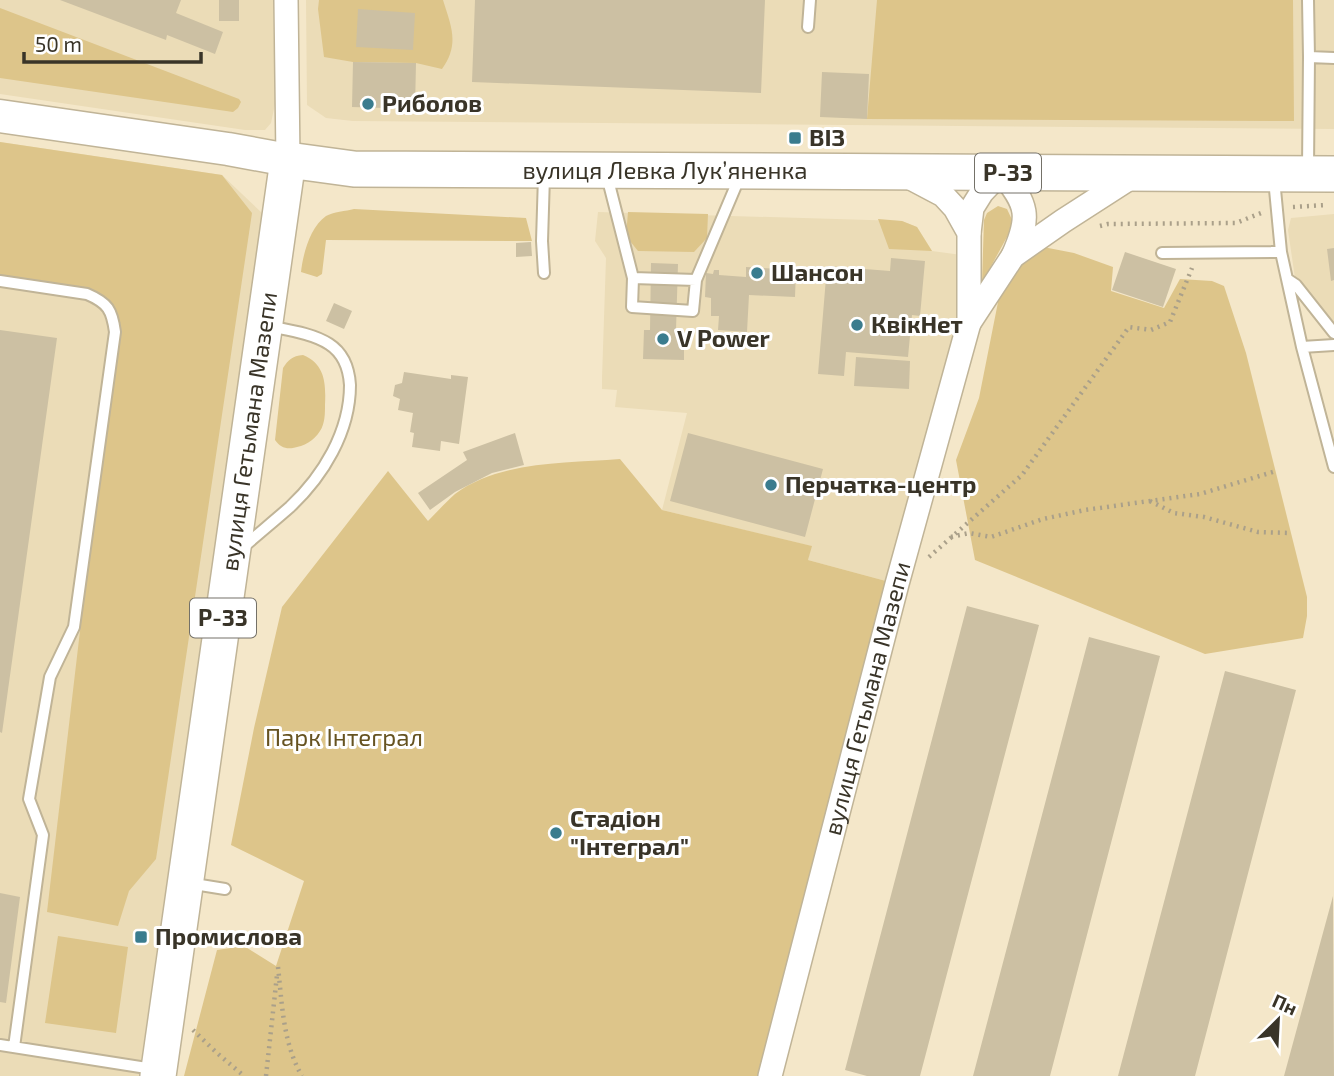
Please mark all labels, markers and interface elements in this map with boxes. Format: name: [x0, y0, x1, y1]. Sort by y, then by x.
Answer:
scale bar: [24, 21, 201, 65]
text: 50 m: [35, 31, 82, 56]
place label: Риболов: [382, 88, 482, 117]
marker: Риболов: [360, 96, 376, 112]
place label: ВІЗ: [809, 122, 845, 151]
marker: ВІЗ: [787, 130, 803, 146]
road number: Р-33: [975, 154, 1041, 192]
street label: вулиця Левка Лукʼяненка: [522, 155, 808, 185]
place label: Шансон: [771, 257, 863, 286]
marker: Шансон: [749, 265, 765, 281]
street label: вулиця Гетьмана Мазепи: [214, 290, 282, 573]
place label: КвікНет: [871, 309, 963, 338]
marker: КвікНет: [849, 317, 865, 333]
place label: V Power: [677, 323, 771, 352]
marker: V Power: [655, 331, 671, 347]
place label: Перчатка-центр: [785, 469, 977, 498]
marker: Перчатка-центр: [763, 477, 779, 493]
street label: вулиця Гетьмана Мазепи: [817, 558, 916, 838]
road number: Р-33: [190, 598, 256, 638]
park label: Парк Інтеграл: [265, 722, 423, 751]
place label: Стадіон "Інтеграл": [570, 803, 689, 860]
marker: Стадіон "Інтеграл": [548, 825, 564, 841]
place label: Промислова: [155, 921, 302, 950]
marker: Промислова: [133, 929, 149, 945]
north arrow: [1243, 985, 1313, 1055]
text: Пн: [1269, 988, 1301, 1020]

